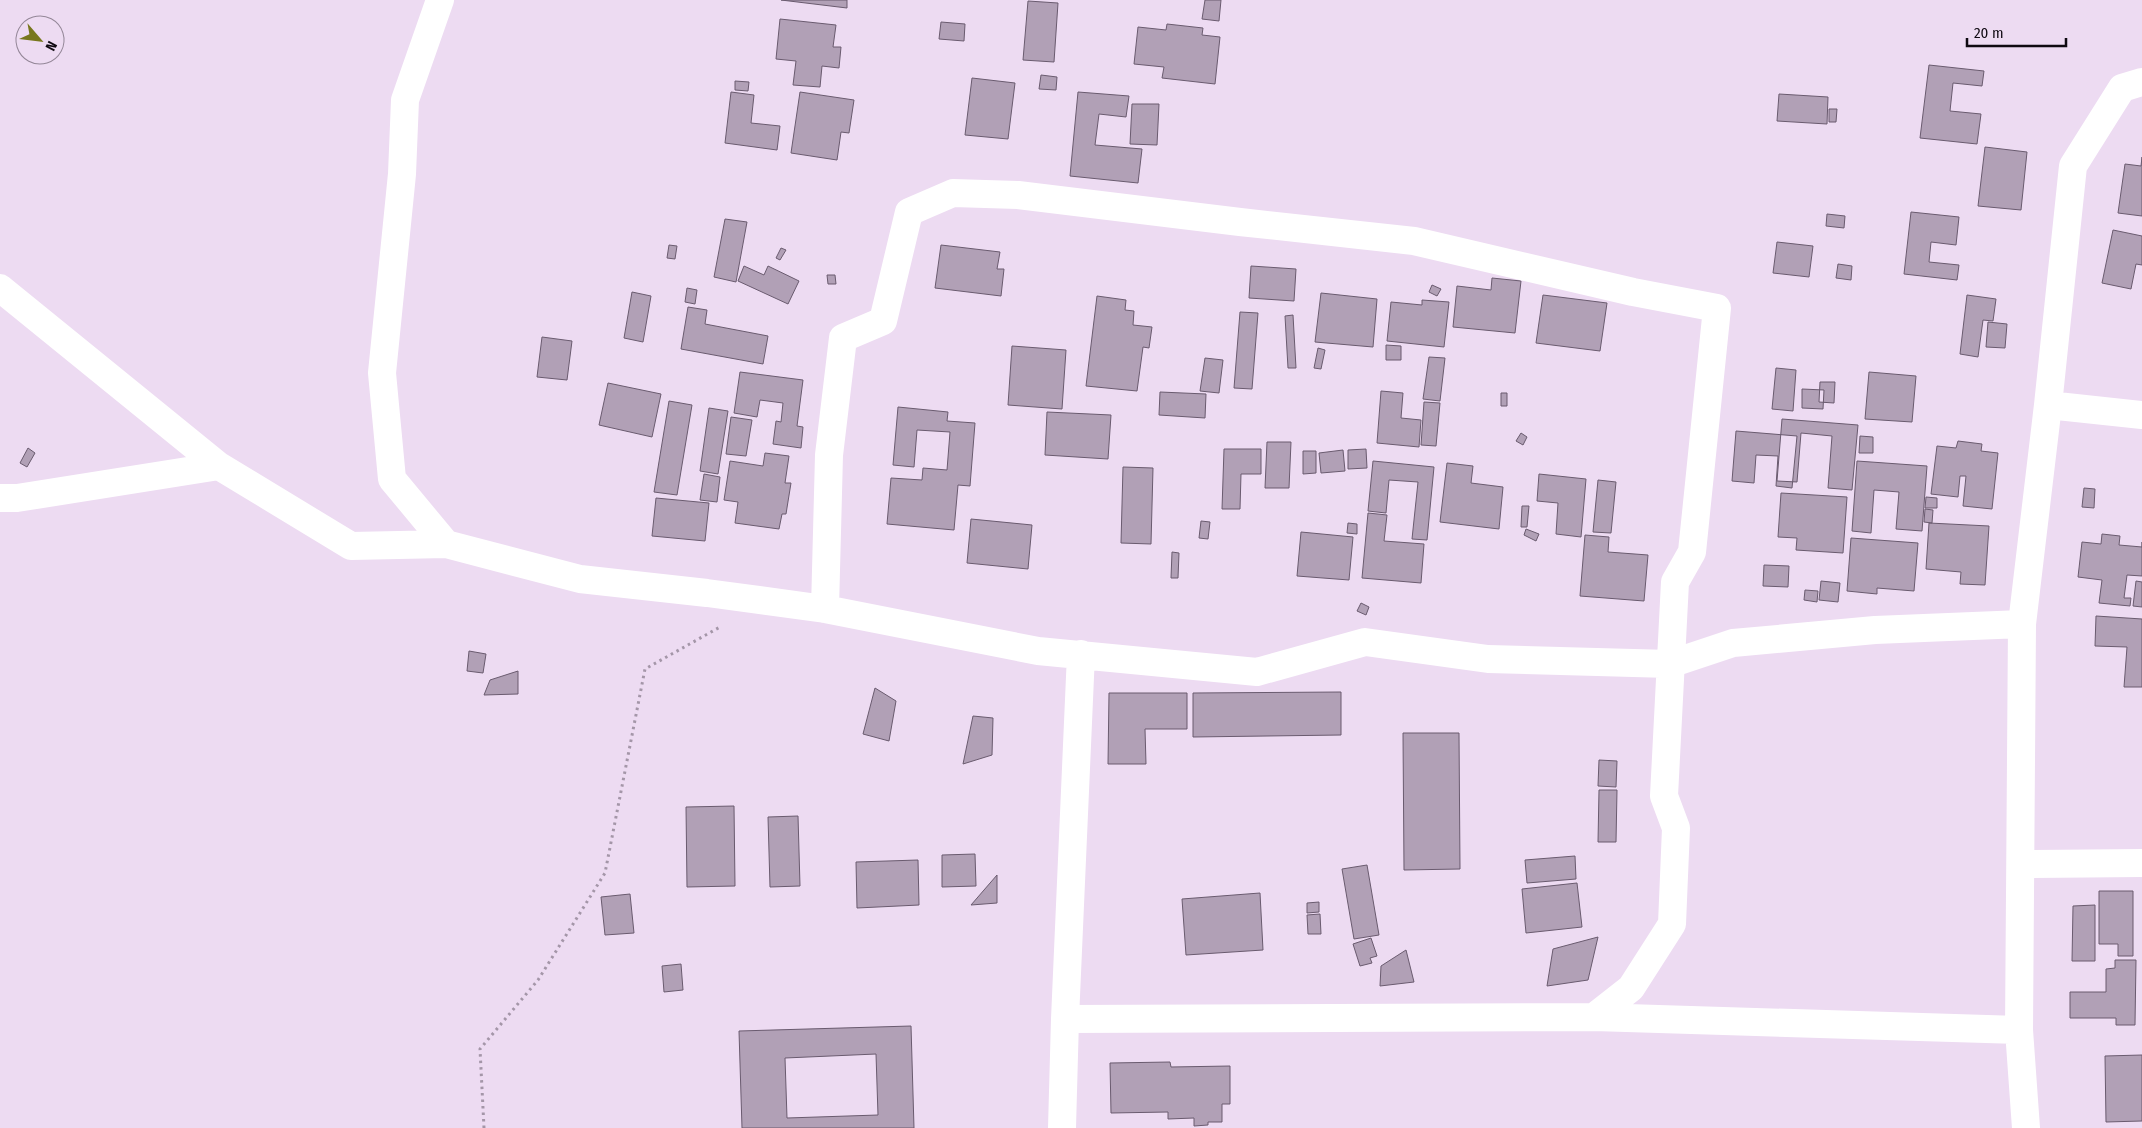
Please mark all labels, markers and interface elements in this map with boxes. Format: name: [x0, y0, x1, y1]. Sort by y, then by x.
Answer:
north arrow: [15, 15, 65, 65]
scale bar: [1967, 15, 2066, 47]
text: 20 m: [1974, 24, 2004, 42]
text: N: [42, 38, 61, 54]

